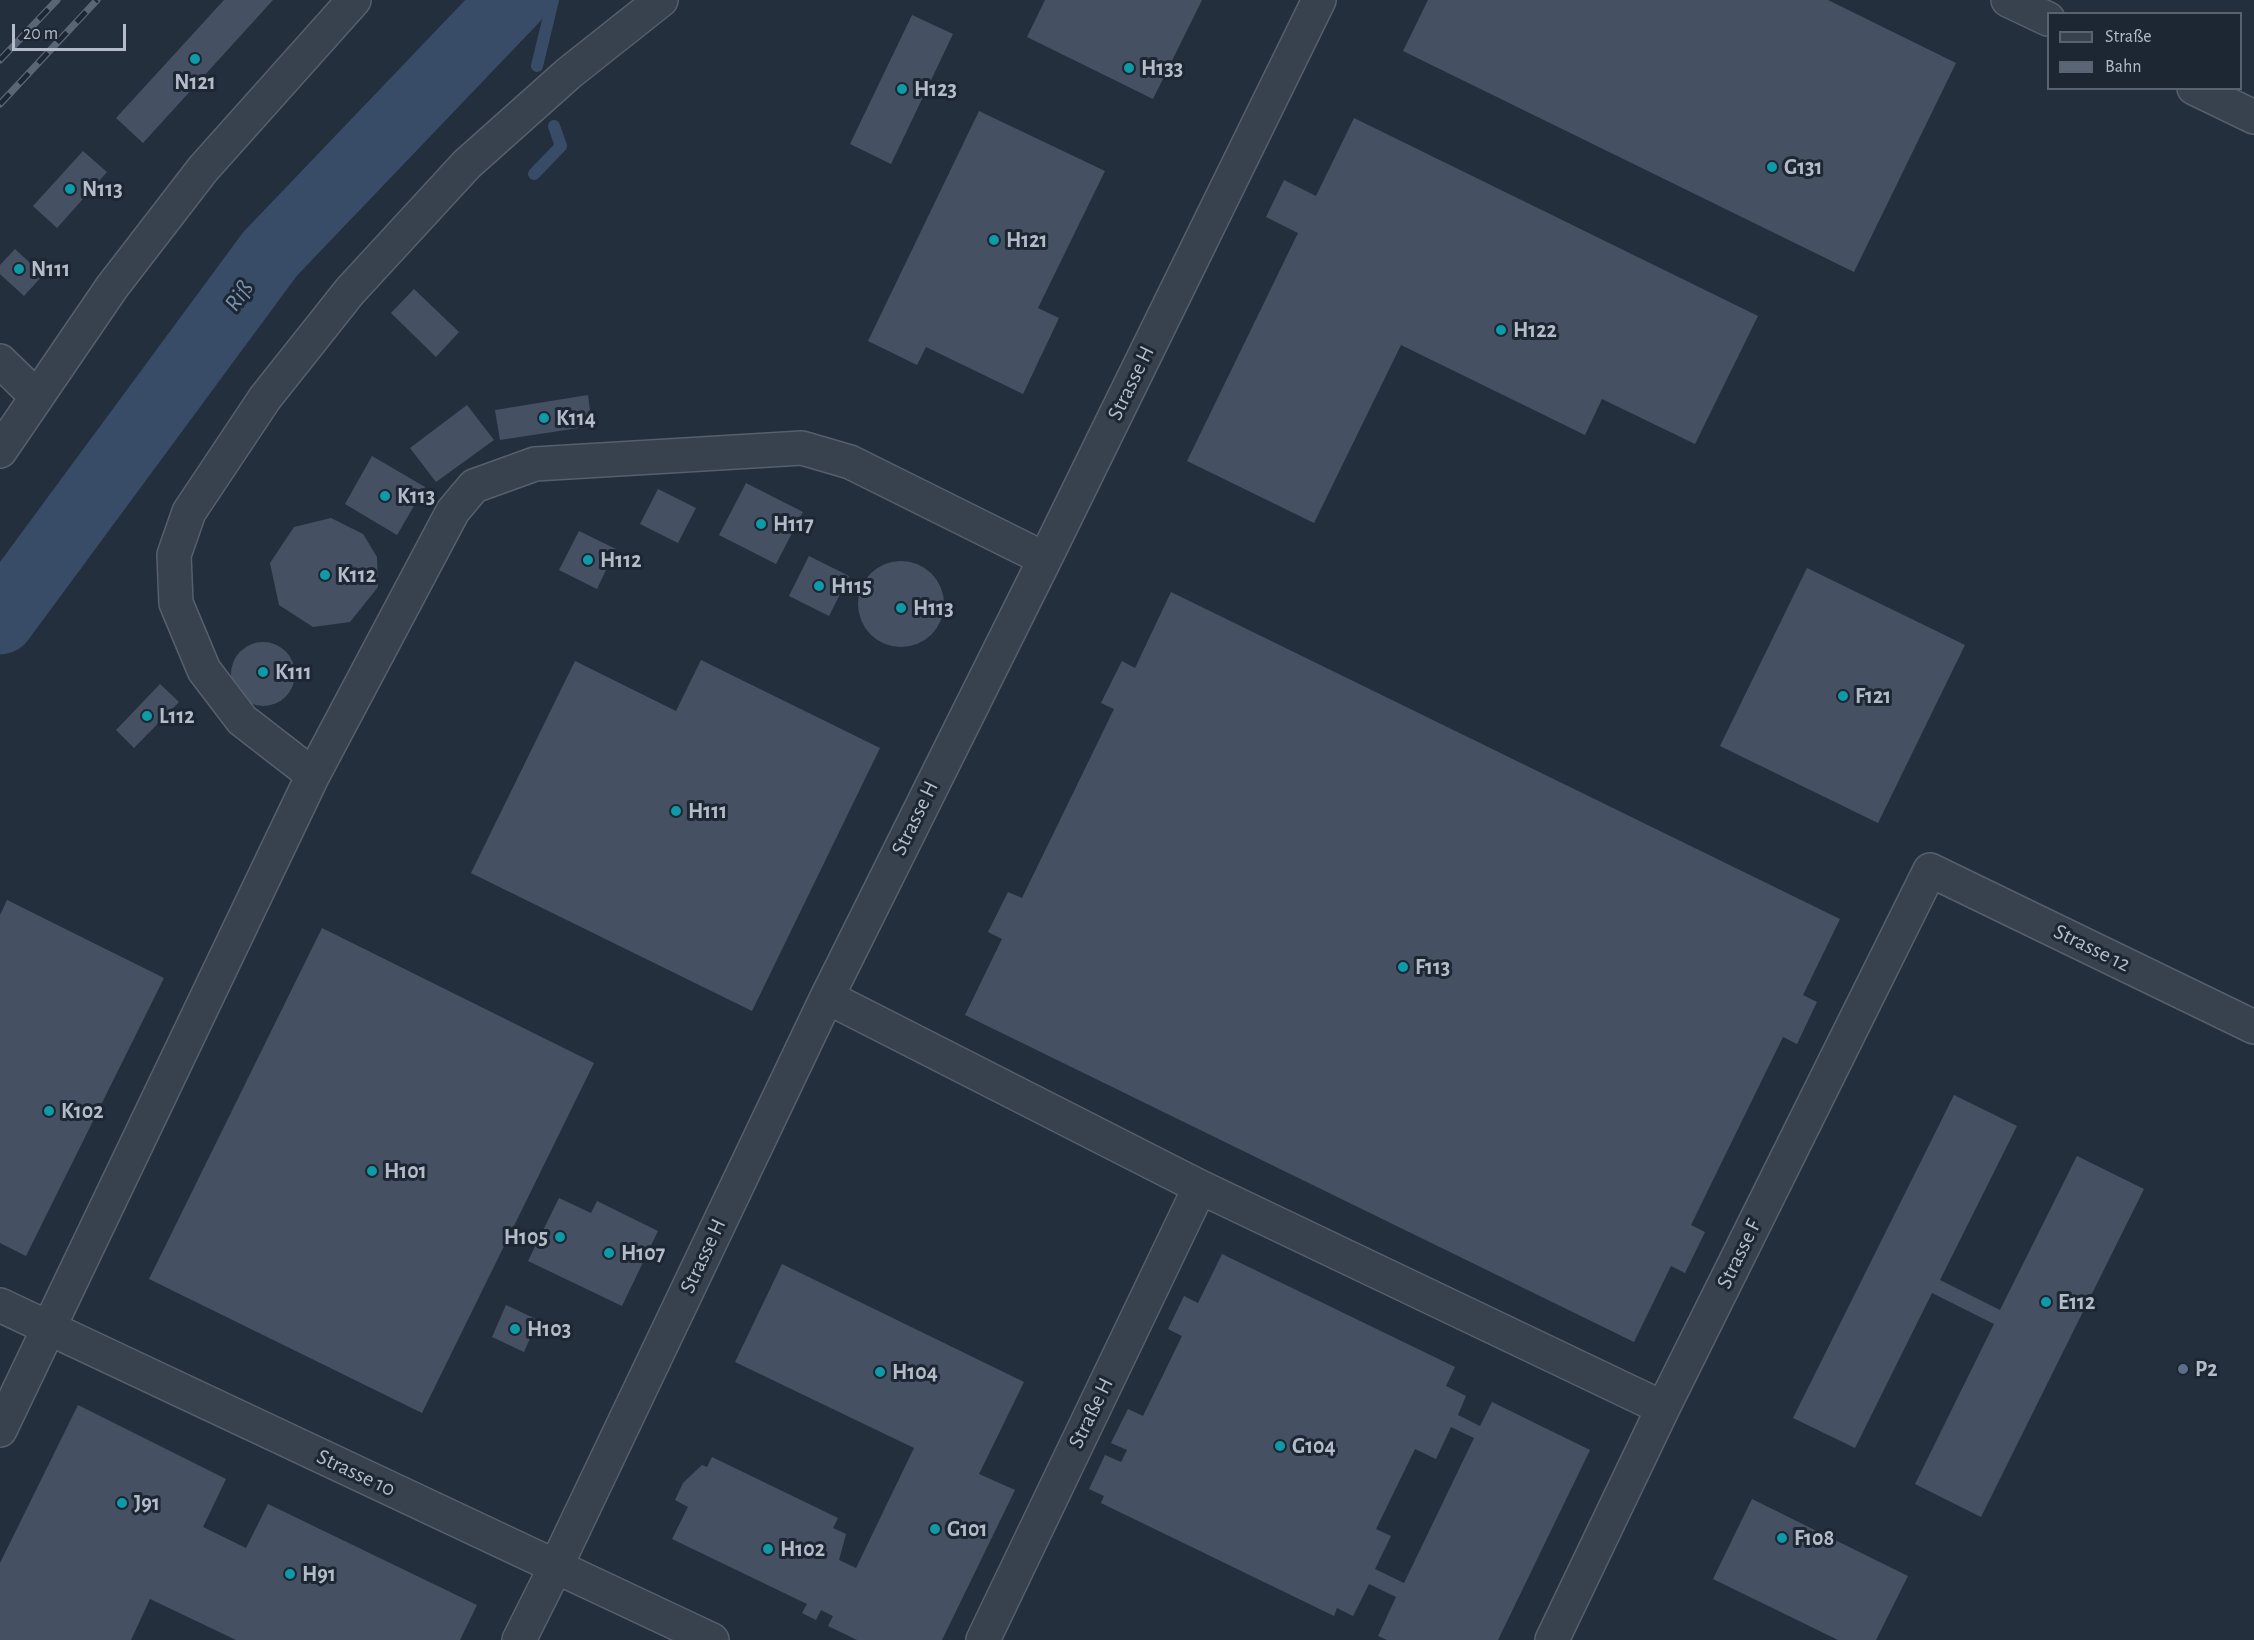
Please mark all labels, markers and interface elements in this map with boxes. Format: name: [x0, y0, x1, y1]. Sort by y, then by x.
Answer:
scale bar: [15, 12, 129, 50]
legend: [2047, 12, 2242, 90]
text: 20 m: [23, 25, 58, 43]
text: Straße: [2105, 28, 2151, 46]
marker: N121: [188, 52, 202, 66]
place label: H133: [1141, 55, 1183, 81]
text: Bahn: [2105, 58, 2141, 76]
marker: H133: [1122, 61, 1136, 75]
place label: N121: [174, 69, 216, 95]
place label: H123: [914, 76, 957, 102]
marker: H123: [895, 82, 909, 96]
place label: G131: [1784, 154, 1822, 180]
marker: G131: [1765, 160, 1779, 174]
place label: N113: [82, 176, 123, 202]
marker: N113: [63, 182, 77, 196]
place label: H121: [1006, 227, 1048, 253]
marker: H121: [987, 233, 1001, 247]
place label: N111: [31, 256, 70, 282]
marker: N111: [12, 262, 26, 276]
water label: Riß: [218, 275, 260, 317]
place label: H122: [1513, 317, 1557, 343]
marker: H122: [1494, 323, 1508, 337]
street label: Strasse H: [1102, 341, 1160, 425]
place label: K114: [556, 405, 596, 431]
marker: K114: [537, 411, 551, 425]
place label: K113: [397, 483, 435, 509]
marker: K113: [378, 489, 392, 503]
place label: H117: [773, 511, 814, 537]
marker: H117: [754, 517, 768, 531]
place label: H112: [600, 547, 642, 573]
marker: H112: [581, 553, 595, 567]
place label: K112: [337, 562, 376, 588]
marker: K112: [318, 568, 332, 582]
place label: H115: [831, 573, 872, 599]
marker: H115: [812, 579, 826, 593]
place label: H113: [913, 595, 954, 621]
marker: H113: [894, 601, 908, 615]
place label: K111: [275, 659, 312, 685]
marker: K111: [256, 665, 270, 679]
place label: F121: [1855, 683, 1891, 709]
marker: F121: [1836, 689, 1850, 703]
place label: L112: [159, 703, 195, 729]
marker: L112: [140, 709, 154, 723]
street label: Strasse H: [886, 776, 944, 860]
place label: H111: [688, 798, 727, 824]
marker: H111: [669, 804, 683, 818]
street label: Strasse 12: [2049, 918, 2135, 978]
place label: F113: [1415, 954, 1450, 980]
marker: F113: [1396, 960, 1410, 974]
place label: K102: [61, 1098, 104, 1124]
marker: K102: [42, 1104, 56, 1118]
place label: H101: [384, 1158, 427, 1184]
marker: H101: [365, 1164, 379, 1178]
street label: Strasse H: [674, 1214, 732, 1298]
street label: Strasse F: [1711, 1215, 1767, 1293]
place label: H105: [504, 1224, 548, 1250]
marker: H105: [553, 1230, 567, 1244]
place label: H107: [621, 1240, 665, 1266]
marker: H107: [602, 1246, 616, 1260]
place label: E112: [2058, 1289, 2095, 1315]
marker: E112: [2039, 1295, 2053, 1309]
place label: H103: [527, 1316, 571, 1342]
marker: H103: [508, 1322, 522, 1336]
place label: P2: [2195, 1356, 2218, 1382]
place label: H104: [892, 1359, 938, 1385]
marker: P2: [2176, 1362, 2190, 1376]
marker: H104: [873, 1365, 887, 1379]
street label: Straße H: [1063, 1373, 1119, 1453]
place label: G104: [1292, 1433, 1336, 1459]
marker: G104: [1273, 1439, 1287, 1453]
street label: Strasse 10: [312, 1443, 400, 1503]
place label: J91: [134, 1490, 160, 1516]
marker: J91: [115, 1496, 129, 1510]
place label: G101: [947, 1516, 987, 1542]
marker: G101: [928, 1522, 942, 1536]
place label: F108: [1794, 1525, 1834, 1551]
marker: F108: [1775, 1531, 1789, 1545]
place label: H102: [780, 1536, 825, 1562]
marker: H102: [761, 1542, 775, 1556]
place label: H91: [302, 1561, 336, 1587]
marker: H91: [283, 1567, 297, 1581]

